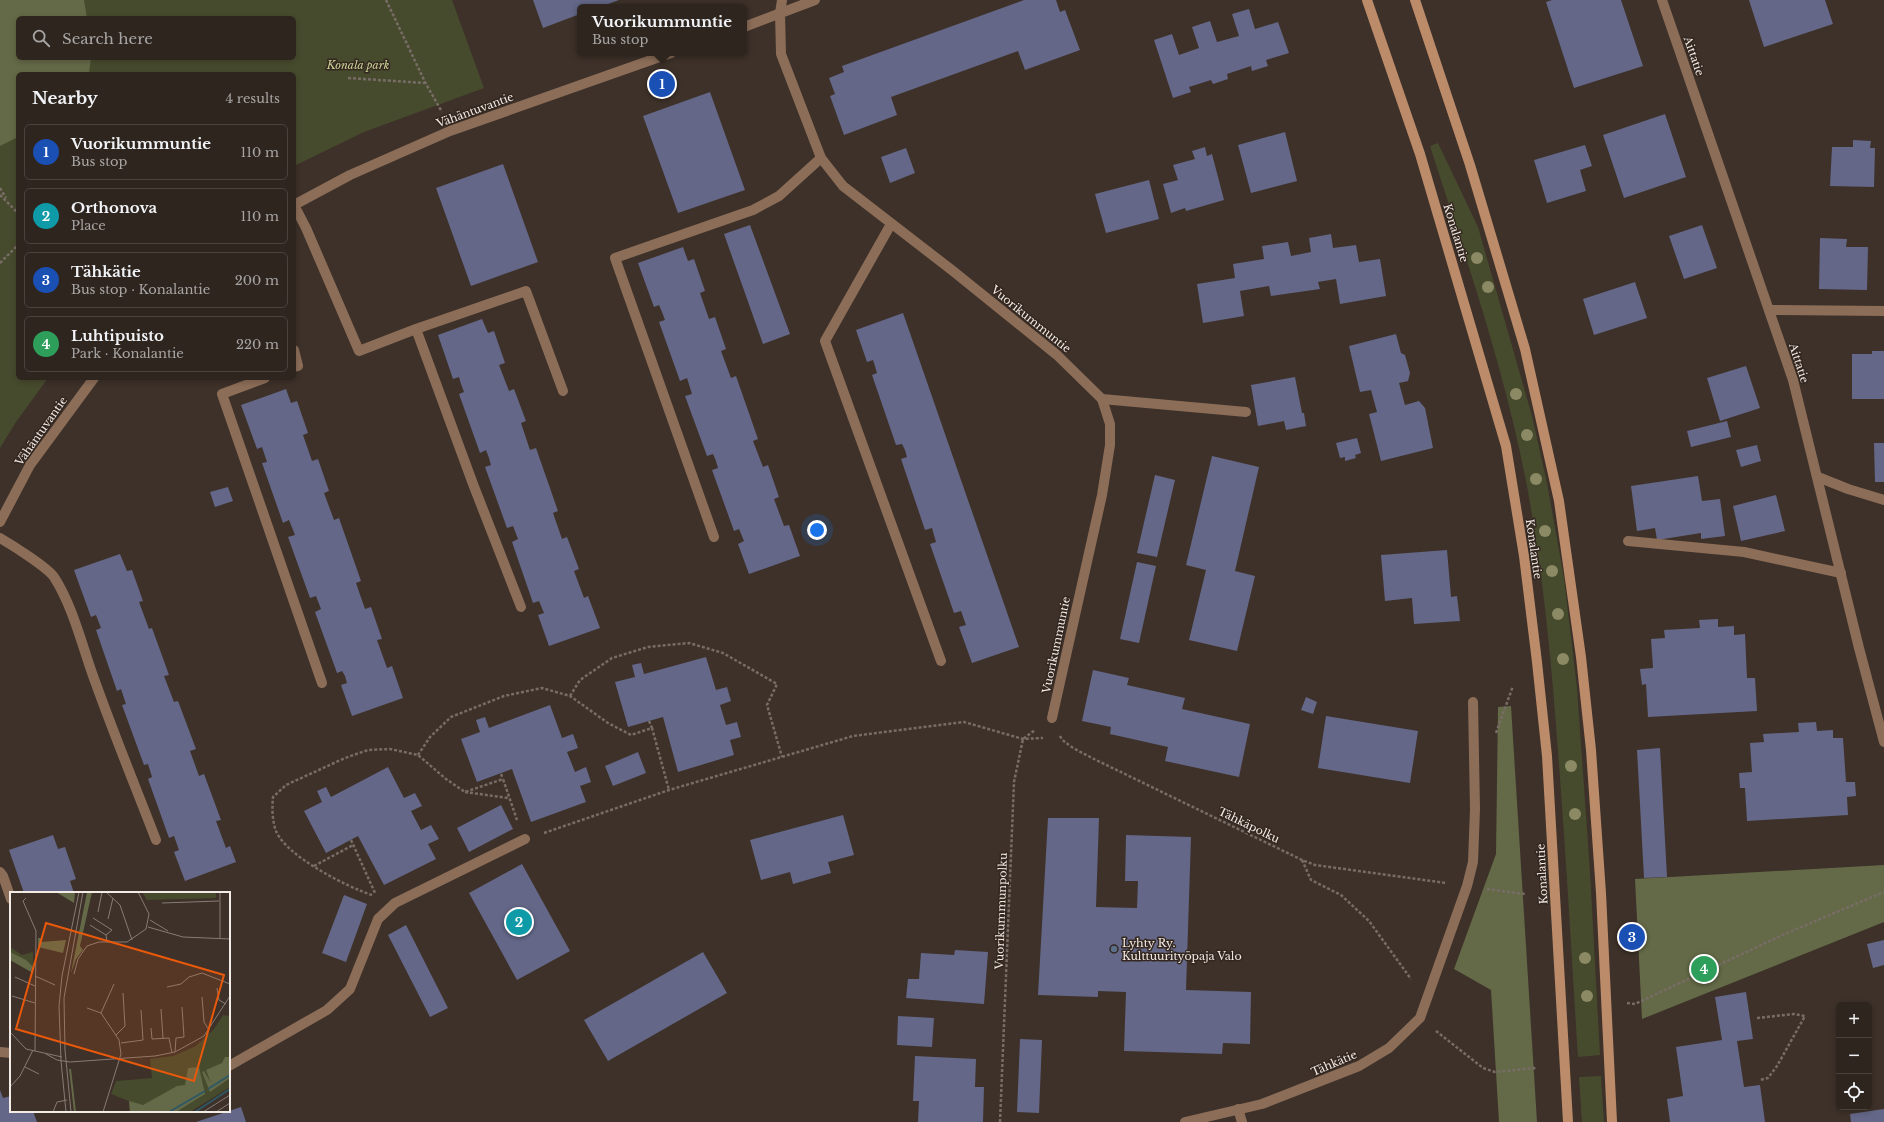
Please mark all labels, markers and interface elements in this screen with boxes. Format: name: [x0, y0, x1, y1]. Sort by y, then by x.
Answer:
popup: [577, 4, 747, 56]
text: Vuorikummuntie: [592, 12, 732, 31]
search box: [16, 16, 296, 60]
icon: search: [30, 27, 52, 49]
text: Search here: [62, 29, 153, 48]
text: Bus stop: [592, 31, 648, 48]
street label: Aittatie: [1680, 33, 1707, 78]
park label: Konala park: [326, 58, 390, 72]
pin: 1: [649, 69, 675, 99]
text: Nearby: [32, 88, 98, 109]
text: 4 results: [226, 90, 280, 107]
street label: Vähäntuvantie: [434, 90, 515, 131]
text: Vuorikummuntie: [71, 134, 211, 153]
text: 1: [43, 144, 49, 161]
text: 110 m: [240, 144, 279, 161]
text: Bus stop: [71, 153, 127, 170]
text: Orthonova: [71, 198, 157, 217]
street label: Konalantie: [1440, 202, 1472, 264]
text: 2: [42, 208, 50, 225]
text: 110 m: [240, 208, 279, 225]
text: Place: [71, 217, 106, 234]
text: Tähkätie: [71, 262, 141, 281]
text: 3: [42, 272, 50, 289]
text: 200 m: [235, 272, 279, 289]
text: Bus stop · Konalantie: [71, 281, 210, 298]
street label: Vuorikummuntie: [987, 282, 1074, 355]
text: Luhtipuisto: [71, 326, 164, 345]
text: 4: [42, 336, 50, 353]
text: 220 m: [236, 336, 279, 353]
street label: Aittatie: [1786, 340, 1812, 385]
text: Park · Konalantie: [71, 345, 184, 362]
street label: Vähäntuvantie: [11, 394, 70, 469]
street label: Konalantie: [1523, 518, 1545, 580]
your location: [807, 520, 827, 540]
street label: Vuorikummuntie: [1039, 595, 1073, 696]
street label: Tähkäpolku: [1216, 804, 1283, 846]
street label: Konalantie: [1533, 843, 1551, 905]
street label: Vuorikummunpolku: [992, 852, 1010, 971]
inset map: [10, 892, 230, 1112]
pin: 2: [506, 907, 532, 937]
pin: 3: [1619, 922, 1645, 952]
place label: Lyhty Ry. Kulttuurityöpaja Valo: [1122, 936, 1242, 963]
marker: Lyhty Ry. Kulttuurityöpaja Valo: [1109, 944, 1119, 954]
pin: 4: [1691, 954, 1717, 984]
map controls: [1836, 1002, 1872, 1110]
button: +: [1836, 1002, 1872, 1038]
button: −: [1836, 1038, 1872, 1074]
street label: Tähkätie: [1309, 1047, 1359, 1079]
button: locate: [1836, 1074, 1872, 1110]

